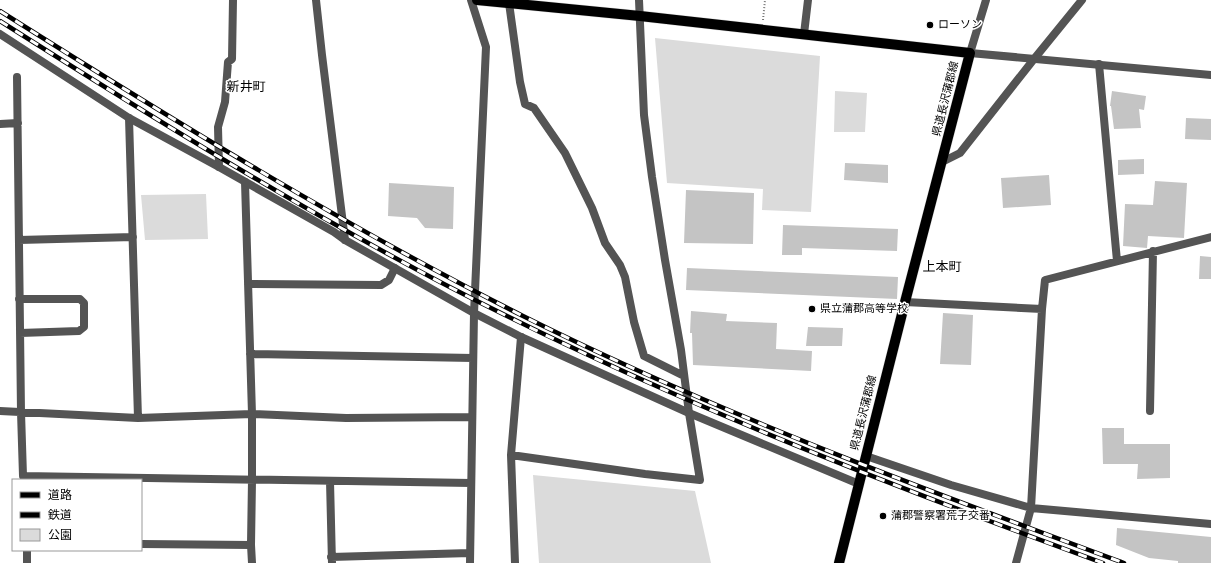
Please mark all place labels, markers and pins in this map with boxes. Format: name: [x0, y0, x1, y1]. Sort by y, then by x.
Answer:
place label: ローソン: [938, 18, 982, 32]
marker: ローソン: [925, 20, 935, 30]
place label: 県立蒲郡高等学校: [820, 302, 908, 316]
marker: 県立蒲郡高等学校: [807, 304, 817, 314]
place label: 蒲郡警察署荒子交番: [891, 509, 990, 523]
marker: 蒲郡警察署荒子交番: [878, 511, 888, 521]

